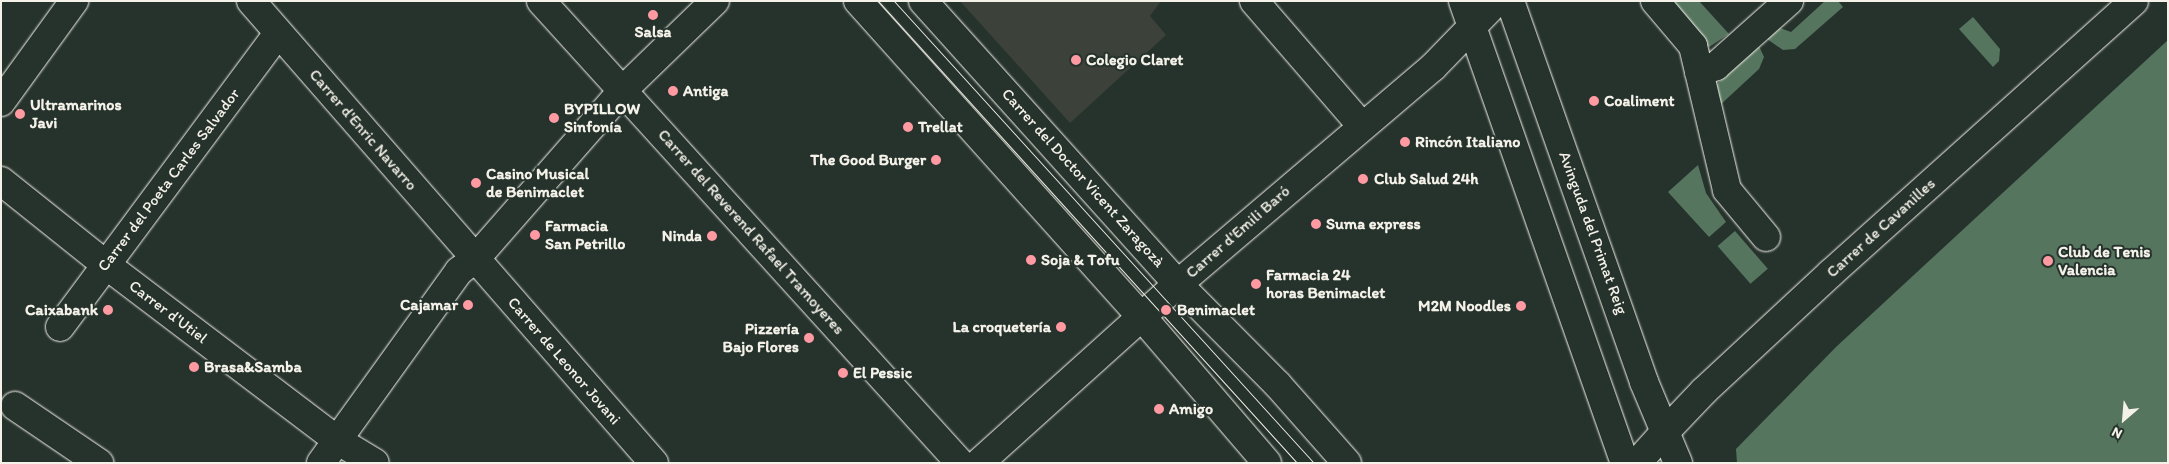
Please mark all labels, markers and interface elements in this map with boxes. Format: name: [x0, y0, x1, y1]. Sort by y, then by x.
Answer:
marker: Salsa: [647, 9, 659, 21]
place label: Salsa: [635, 22, 671, 42]
place label: Colegio Claret: [1086, 50, 1183, 70]
marker: Colegio Claret: [1070, 54, 1082, 66]
street label: Carrer d'Enric Navarro: [305, 66, 421, 194]
place label: Antiga: [683, 81, 728, 101]
street label: Carrer del Poeta Carles Salvador: [94, 85, 244, 275]
marker: Antiga: [667, 85, 679, 97]
street label: Carrer del Doctor Vicent Zaragozà: [998, 85, 1168, 271]
place label: Coaliment: [1604, 91, 1675, 111]
place label: Ultramarinos Javi: [30, 95, 122, 133]
marker: Coaliment: [1588, 95, 1600, 107]
place label: BYPILLOW Sinfonía: [564, 99, 640, 137]
marker: Ultramarinos Javi: [14, 108, 26, 120]
marker: BYPILLOW Sinfonía: [548, 112, 560, 124]
place label: Trellat: [918, 117, 963, 137]
marker: Trellat: [902, 121, 914, 133]
street label: Carrer del Reverend Rafael Tramoyeres: [654, 126, 848, 338]
place label: Rincón Italiano: [1415, 132, 1520, 152]
marker: Rincón Italiano: [1399, 136, 1411, 148]
street label: Avinguda del Primat Reig: [1555, 149, 1631, 317]
place label: The Good Burger: [810, 150, 926, 170]
marker: The Good Burger: [930, 154, 942, 166]
place label: Casino Musical de Benimaclet: [486, 164, 589, 202]
place label: Club Salud 24h: [1374, 169, 1479, 189]
marker: Club Salud 24h: [1356, 172, 1370, 186]
street label: Carrer de Cavanilles: [1823, 174, 1939, 282]
marker: Casino Musical de Benimaclet: [470, 177, 482, 189]
street label: Carrer d'Emili Baró: [1182, 182, 1294, 282]
place label: Suma express: [1326, 214, 1420, 234]
place label: Farmacia San Petrillo: [545, 216, 625, 254]
marker: Suma express: [1310, 218, 1322, 230]
place label: Ninda: [662, 226, 702, 246]
marker: Farmacia San Petrillo: [529, 229, 541, 241]
marker: Ninda: [706, 230, 718, 242]
place label: Club de Tenis Valencia: [2058, 242, 2149, 280]
place label: Soja & Tofu: [1041, 250, 1118, 270]
marker: Soja & Tofu: [1025, 254, 1037, 266]
marker: Club de Tenis Valencia: [2042, 255, 2054, 267]
place label: Farmacia 24 horas Benimaclet: [1266, 265, 1385, 303]
street label: Carrer d'Utiel: [125, 276, 211, 348]
marker: Farmacia 24 horas Benimaclet: [1250, 278, 1262, 290]
street label: Carrer de Leonor Jovani: [503, 293, 625, 429]
place label: Cajamar: [400, 295, 458, 315]
place label: M2M Noodles: [1418, 296, 1511, 316]
marker: Cajamar: [462, 299, 474, 311]
place label: Caixabank: [25, 300, 98, 320]
place label: Benimaclet: [1177, 300, 1255, 320]
marker: M2M Noodles: [1515, 300, 1527, 312]
marker: Benimaclet: [1159, 303, 1173, 317]
marker: Caixabank: [102, 304, 114, 316]
place label: La croquetería: [953, 317, 1051, 337]
place label: Pizzería Bajo Flores: [723, 319, 799, 357]
marker: La croquetería: [1055, 321, 1067, 333]
marker: Pizzería Bajo Flores: [803, 332, 815, 344]
place label: Brasa&Samba: [204, 357, 302, 377]
marker: Brasa&Samba: [188, 361, 200, 373]
place label: El Pessic: [853, 363, 912, 383]
marker: El Pessic: [837, 367, 849, 379]
north arrow: [2099, 394, 2149, 444]
place label: Amigo: [1169, 399, 1213, 419]
marker: Amigo: [1153, 403, 1165, 415]
text: N: [2109, 423, 2125, 443]

